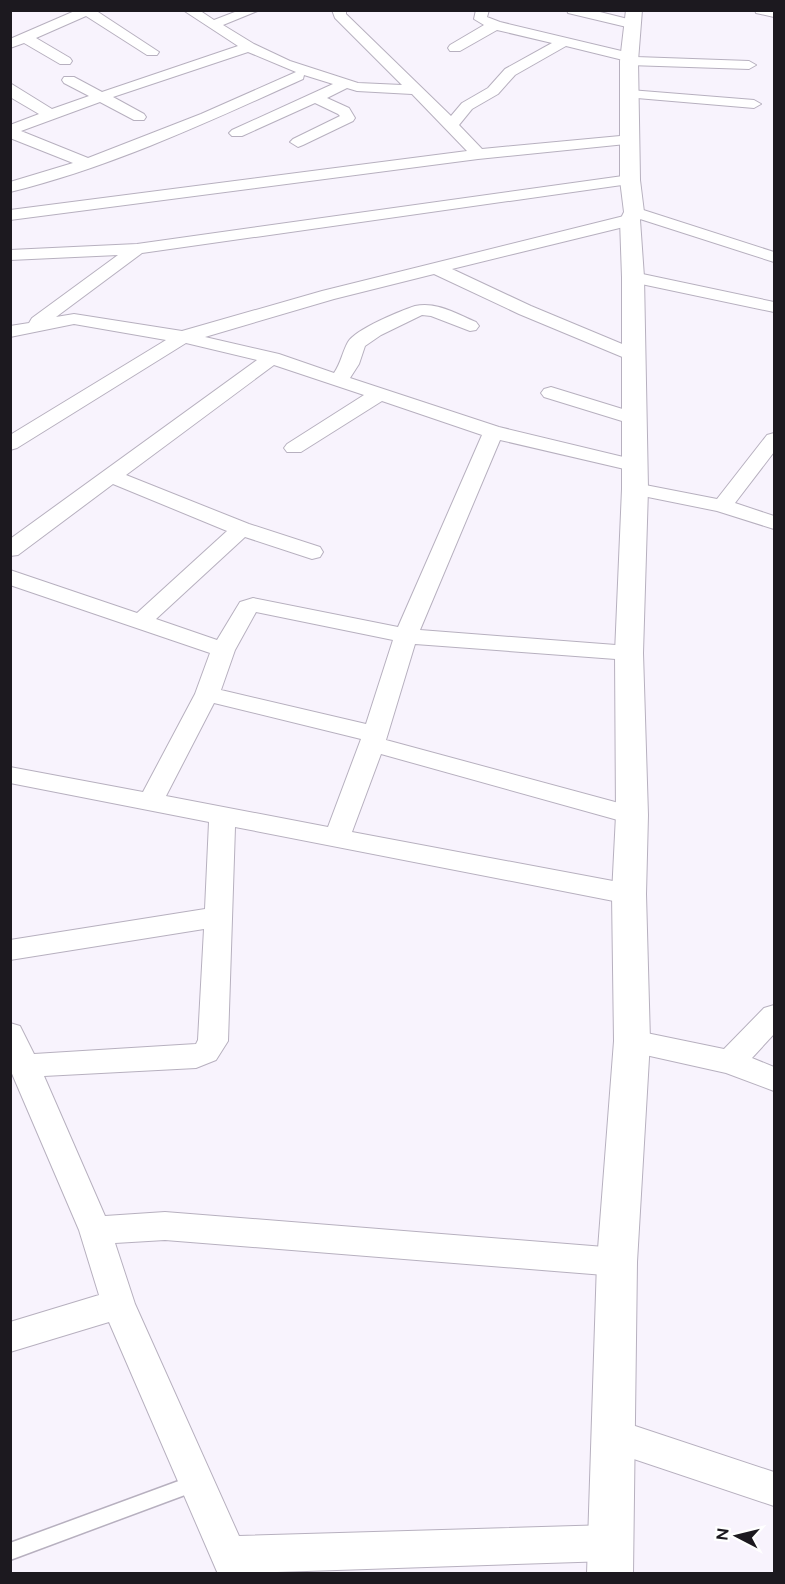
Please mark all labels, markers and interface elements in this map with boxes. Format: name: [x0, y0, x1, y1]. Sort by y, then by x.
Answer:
north arrow: [707, 1506, 767, 1566]
text: N: [712, 1527, 733, 1542]

